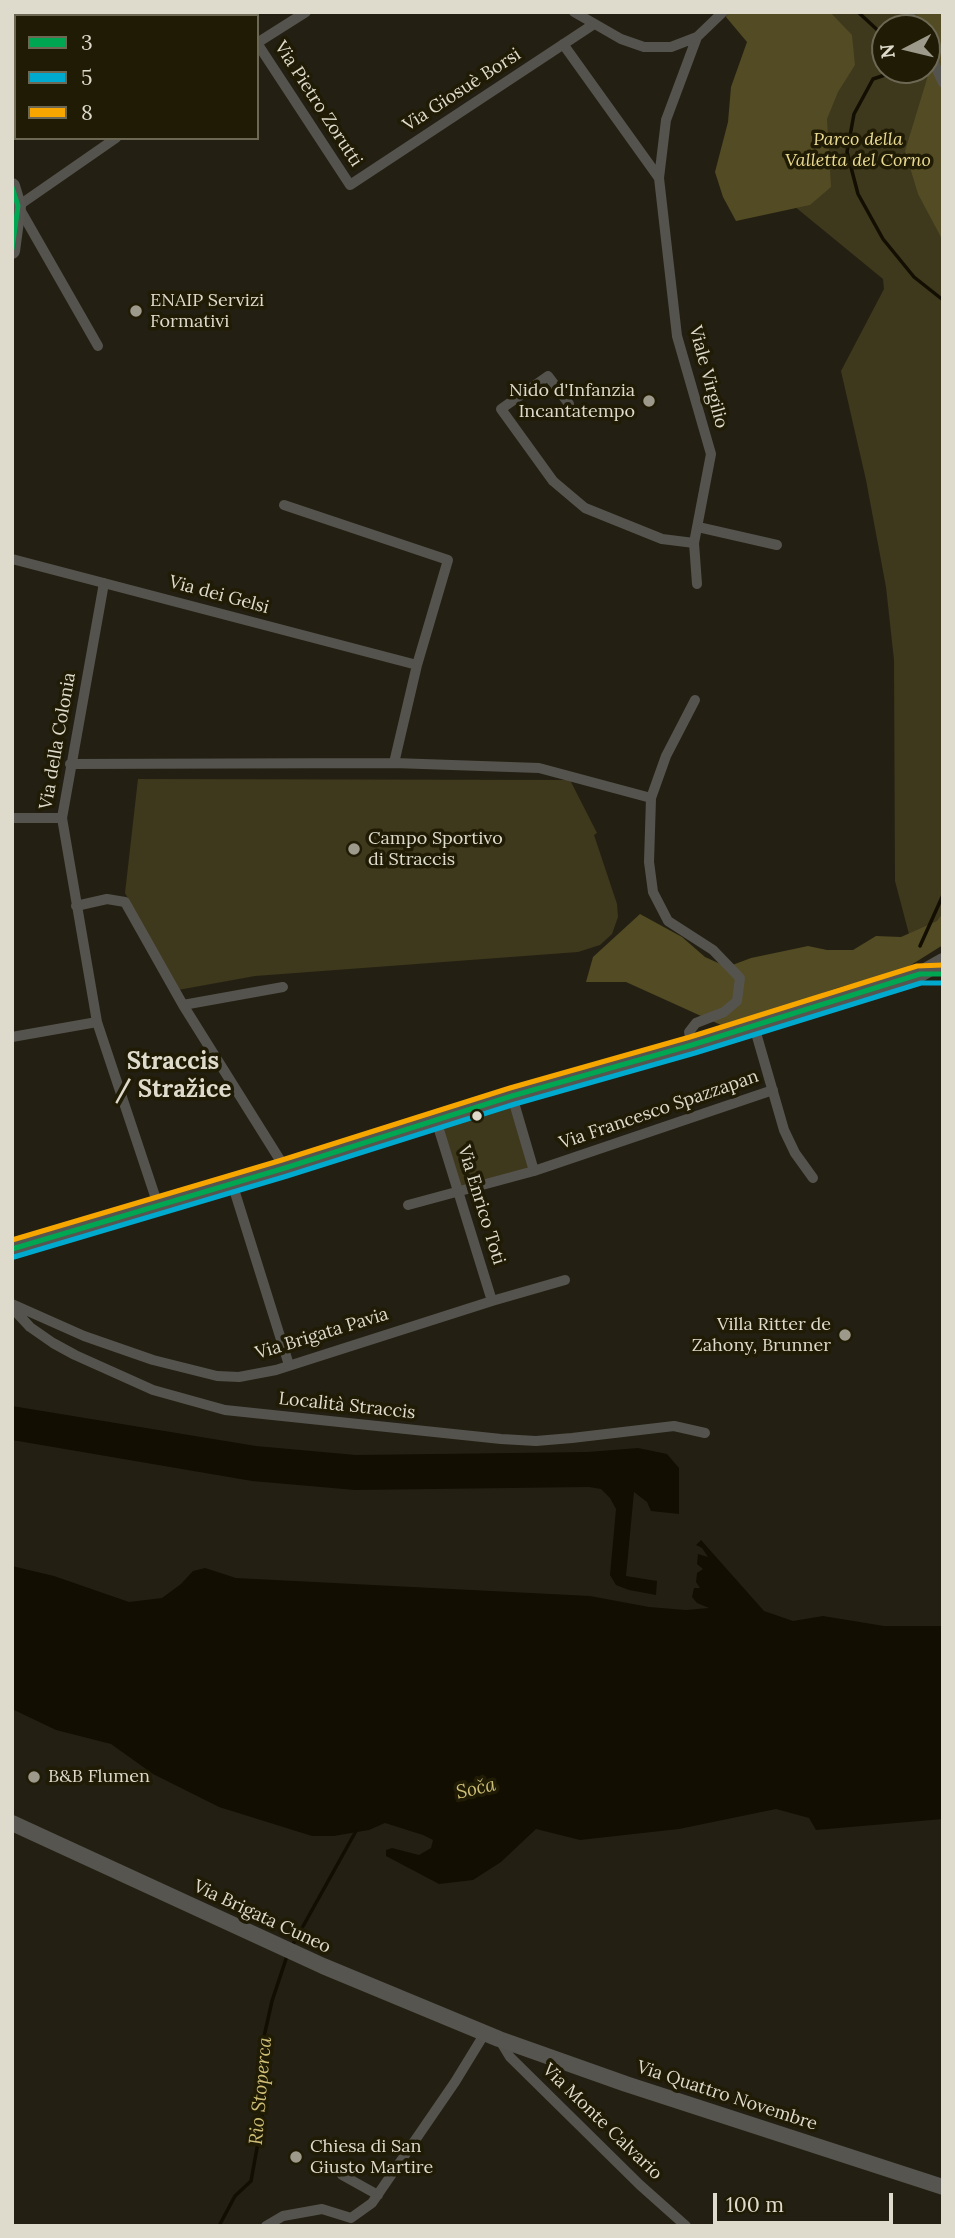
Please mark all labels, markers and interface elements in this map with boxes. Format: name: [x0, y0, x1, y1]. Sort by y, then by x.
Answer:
legend: [14, 14, 259, 140]
north arrow: [871, 14, 941, 84]
text: 3: [81, 29, 93, 56]
street label: Via Pietro Zorutti: [269, 37, 367, 171]
text: N: [874, 43, 900, 60]
street label: Via Giosuè Borsi: [399, 44, 525, 136]
text: 5: [81, 64, 92, 91]
text: 8: [81, 99, 93, 126]
park label: Parco della Valletta del Corno: [785, 129, 931, 172]
place label: ENAIP Servizi Formativi: [150, 290, 264, 332]
marker: ENAIP Servizi Formativi: [128, 303, 144, 319]
street label: Viale Virgilio: [684, 323, 732, 431]
place label: Nido d'Infanzia Incantatempo: [509, 380, 635, 422]
marker: Nido d'Infanzia Incantatempo: [641, 393, 657, 409]
street label: Via dei Gelsi: [167, 571, 271, 619]
street label: Via della Colonia: [35, 671, 81, 811]
place label: Campo Sportivo di Straccis: [368, 828, 503, 870]
marker: Campo Sportivo di Straccis: [346, 841, 362, 857]
district label: Straccis / Stražice: [115, 1048, 231, 1104]
street label: Via Francesco Spazzapan: [557, 1066, 761, 1154]
unlabelled marker: [470, 1109, 484, 1123]
street label: Via Enrico Toti: [453, 1143, 509, 1267]
street label: Via Brigata Pavia: [253, 1304, 391, 1364]
place label: Villa Ritter de Zahony, Brunner: [692, 1314, 831, 1356]
marker: Villa Ritter de Zahony, Brunner: [837, 1327, 853, 1343]
street label: Località Straccis: [277, 1388, 417, 1424]
place label: B&B Flumen: [48, 1766, 150, 1788]
marker: B&B Flumen: [26, 1769, 42, 1785]
water label: Soča: [454, 1773, 498, 1805]
street label: Via Brigata Cuneo: [190, 1876, 334, 1958]
water label: Rio Stoperca: [245, 2036, 277, 2146]
street label: Via Quattro Novembre: [634, 2057, 820, 2135]
street label: Via Monte Calvario: [538, 2059, 666, 2185]
place label: Chiesa di San Giusto Martire: [310, 2136, 433, 2178]
marker: Chiesa di San Giusto Martire: [288, 2149, 304, 2165]
scale bar: [717, 2178, 897, 2222]
text: 100 m: [726, 2191, 784, 2218]

